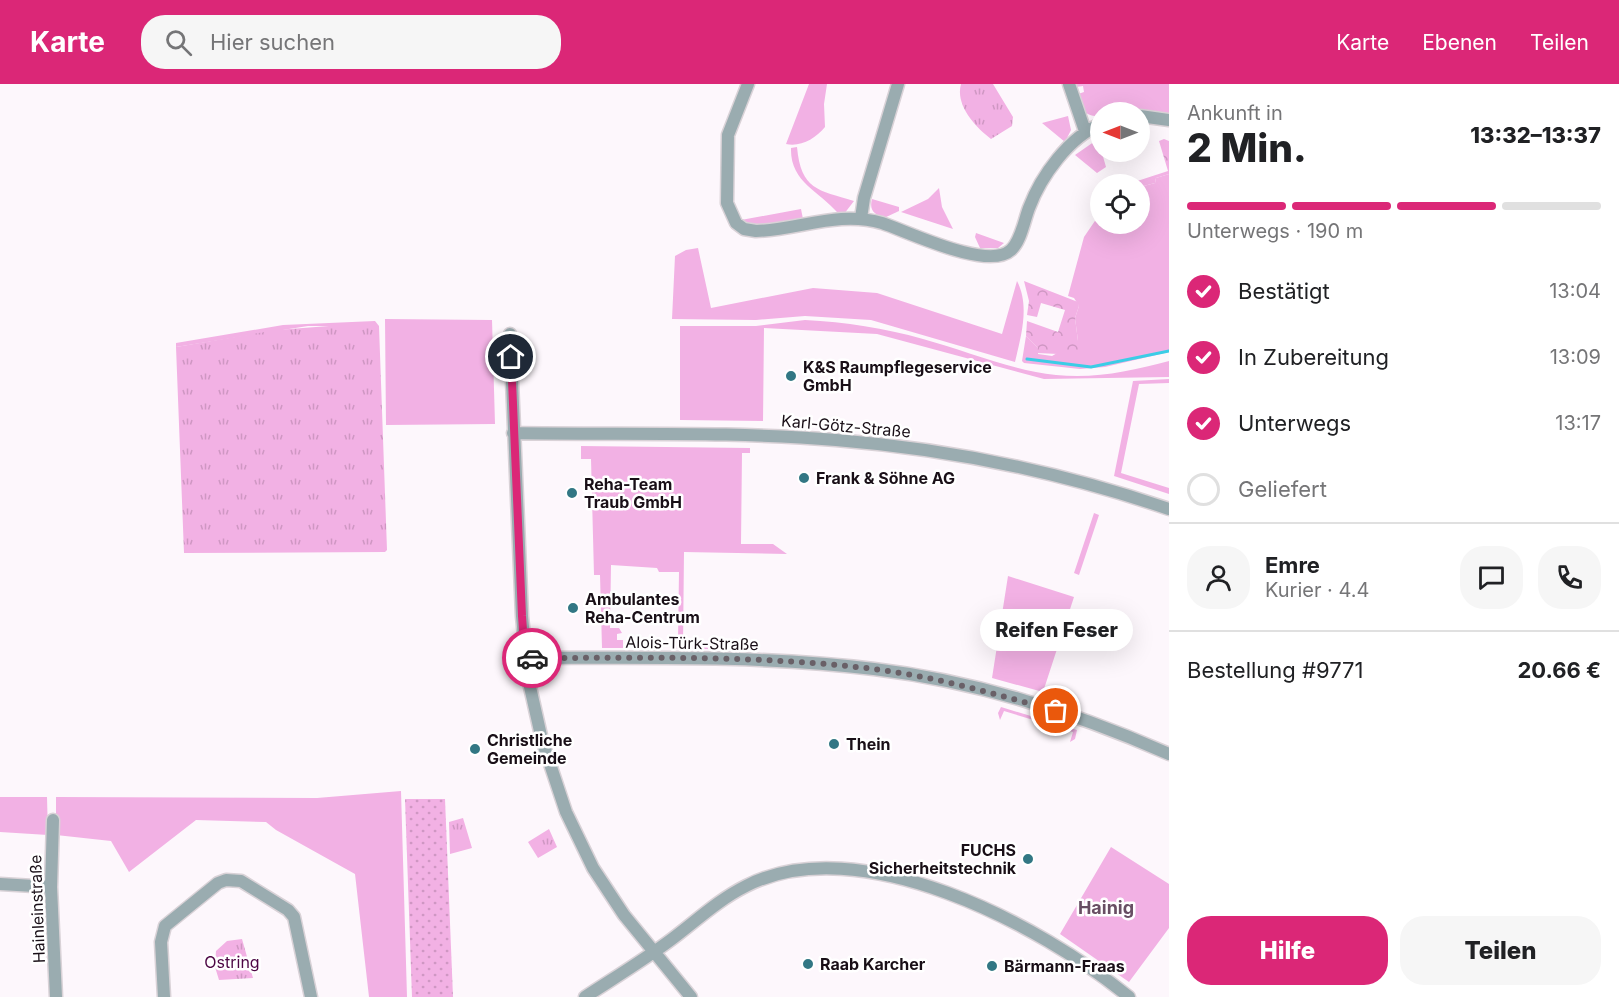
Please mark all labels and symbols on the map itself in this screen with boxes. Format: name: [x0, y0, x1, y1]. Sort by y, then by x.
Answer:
north arrow: [1090, 102, 1150, 162]
pin: [485, 331, 536, 382]
place label: K&S Raumpflegeservice GmbH: [803, 357, 992, 395]
marker: K&S Raumpflegeservice GmbH: [784, 369, 798, 383]
street label: Karl-Götz-Straße: [780, 410, 912, 442]
place label: Frank & Söhne AG: [816, 468, 955, 488]
marker: Frank & Söhne AG: [797, 471, 811, 485]
place label: Reha-Team Traub GmbH: [584, 474, 682, 512]
marker: Reha-Team Traub GmbH: [565, 486, 579, 500]
place label: Ambulantes Reha-Centrum: [585, 589, 700, 627]
marker: Ambulantes Reha-Centrum: [566, 601, 580, 615]
callout: Reifen Feser: [980, 609, 1132, 651]
courier: [502, 628, 562, 688]
street label: Alois-Türk-Straße: [625, 632, 759, 654]
pin: [1030, 685, 1081, 736]
place label: Christliche Gemeinde: [487, 730, 572, 768]
place label: Thein: [846, 734, 890, 754]
marker: Thein: [827, 737, 841, 751]
marker: Christliche Gemeinde: [468, 742, 482, 756]
place label: FUCHS Sicherheitstechnik: [869, 840, 1017, 878]
marker: FUCHS Sicherheitstechnik: [1021, 852, 1035, 866]
street label: Hainleinstraße: [25, 854, 49, 964]
district label: Hainig: [1078, 897, 1134, 918]
park label: Ostring: [204, 952, 260, 972]
place label: Raab Karcher: [820, 954, 926, 974]
place label: Bärmann-Fraas: [1004, 956, 1125, 976]
marker: Raab Karcher: [801, 957, 815, 971]
marker: Bärmann-Fraas: [985, 959, 999, 973]

